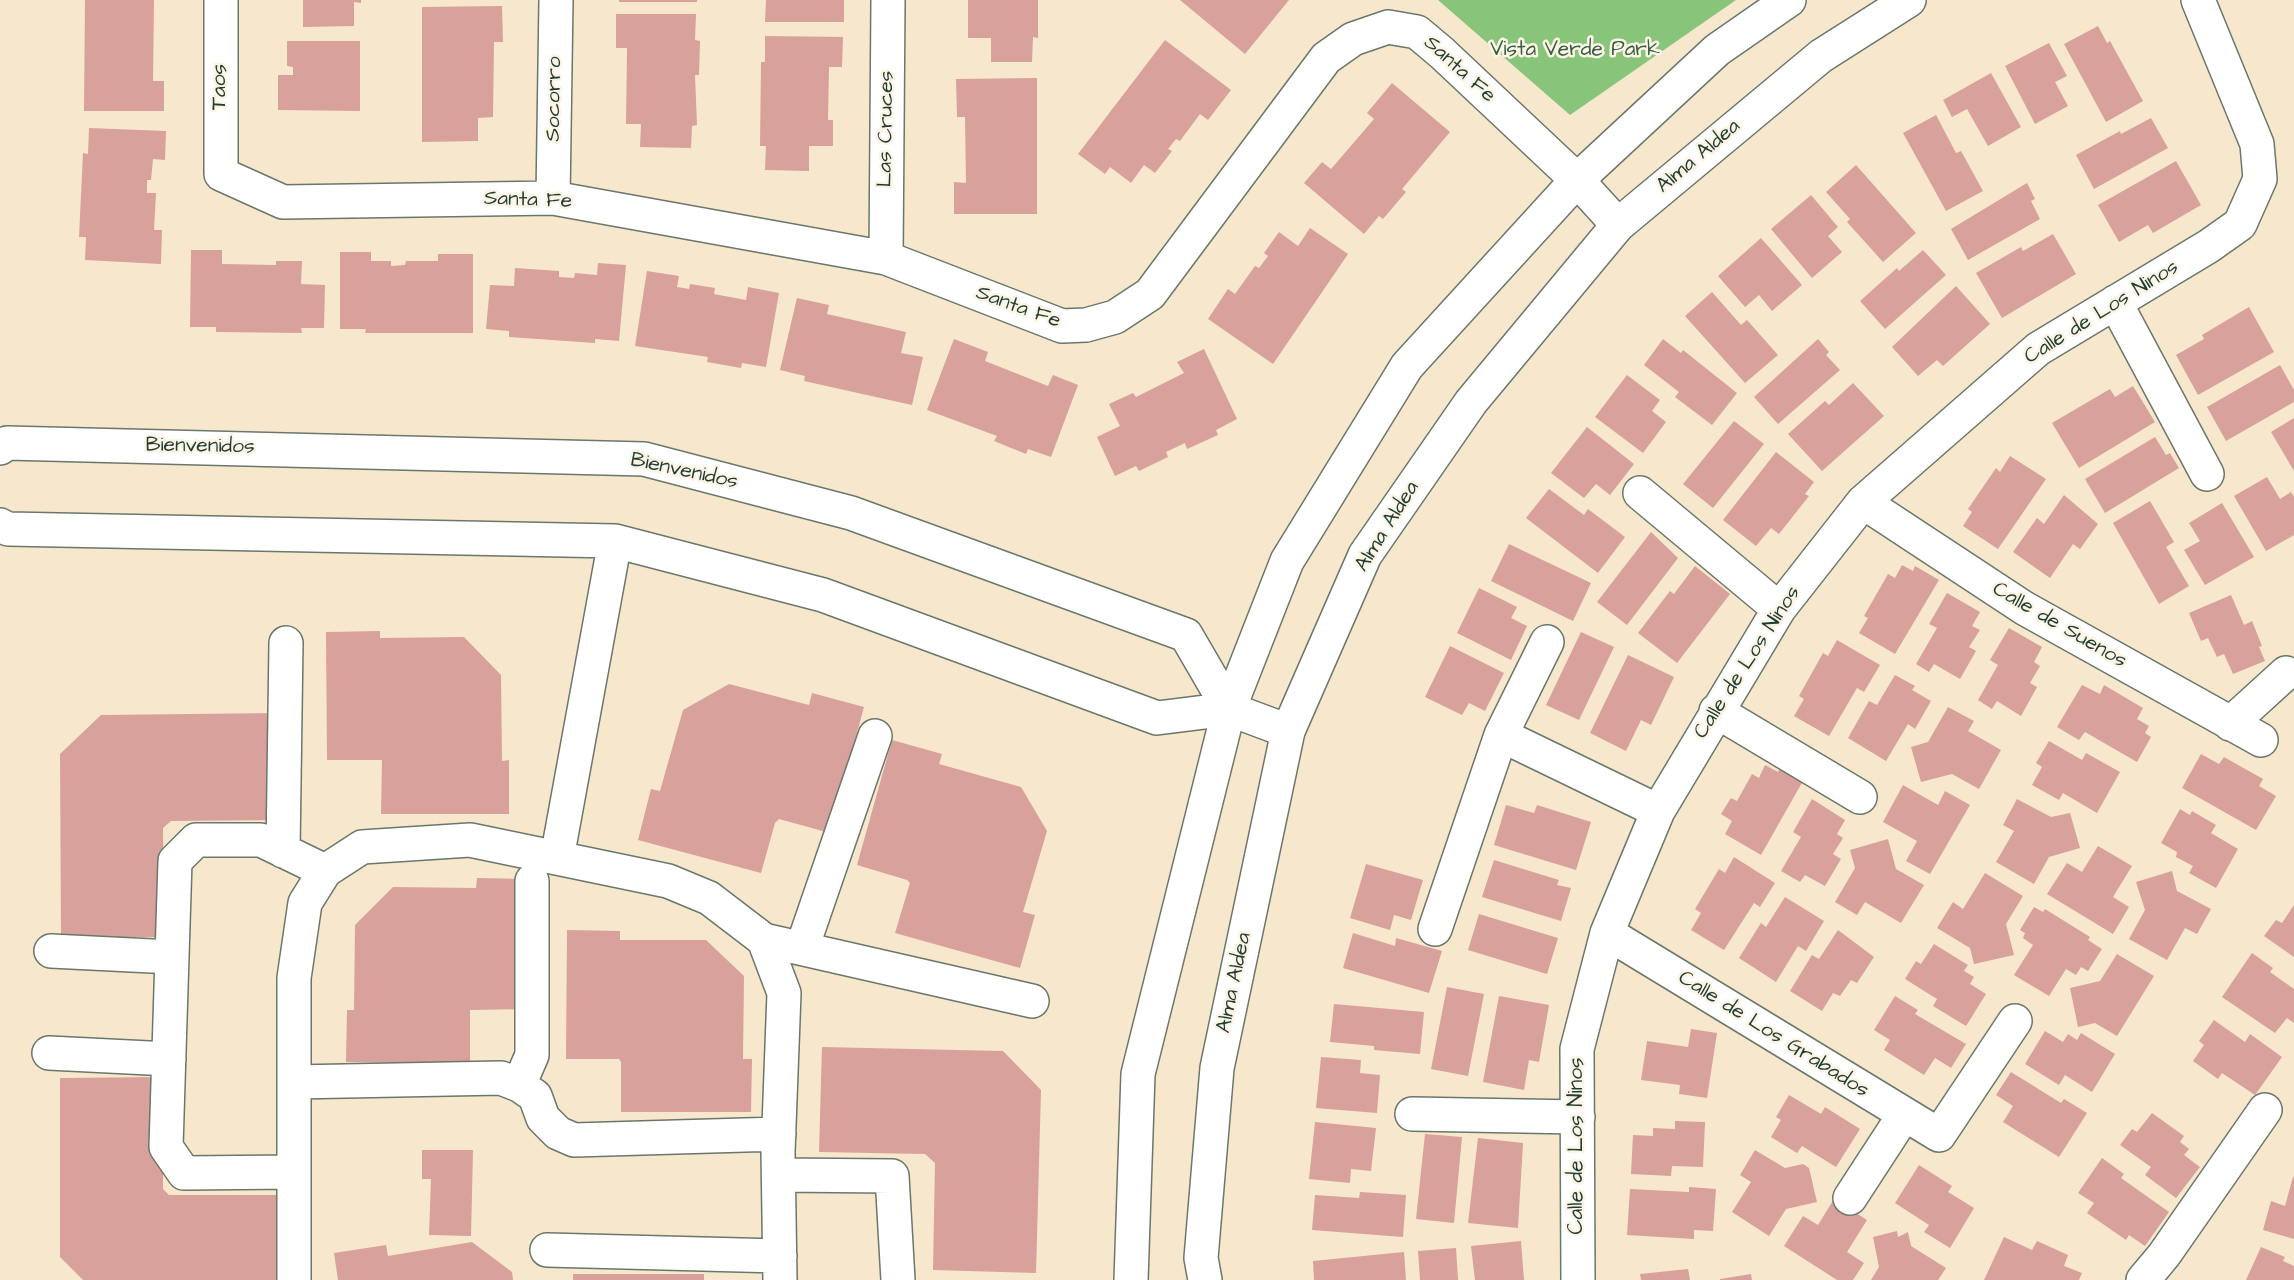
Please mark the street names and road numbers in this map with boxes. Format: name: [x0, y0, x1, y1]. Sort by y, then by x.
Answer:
street label: Santa Fe: [1418, 31, 1500, 109]
street label: Socorro: [542, 56, 568, 142]
street label: Taos: [208, 64, 234, 110]
street label: Las Cruces: [873, 71, 901, 187]
street label: Alma Aldea: [1652, 115, 1746, 199]
street label: Santa Fe: [484, 187, 572, 215]
street label: Calle de Los Ninos: [2020, 255, 2184, 371]
street label: Santa Fe: [972, 281, 1064, 335]
street label: Bienvenidos: [145, 433, 255, 461]
street label: Bienvenidos: [628, 448, 740, 496]
street label: Alma Aldea: [1350, 477, 1426, 577]
street label: Calle de Suenos: [1987, 577, 2131, 675]
street label: Calle de Los Ninos: [1689, 582, 1807, 744]
street label: Alma Aldea: [1212, 931, 1258, 1035]
street label: Calle de Los Grabados: [1673, 966, 1873, 1104]
street label: Calle de Los Ninos: [1565, 1058, 1591, 1234]

